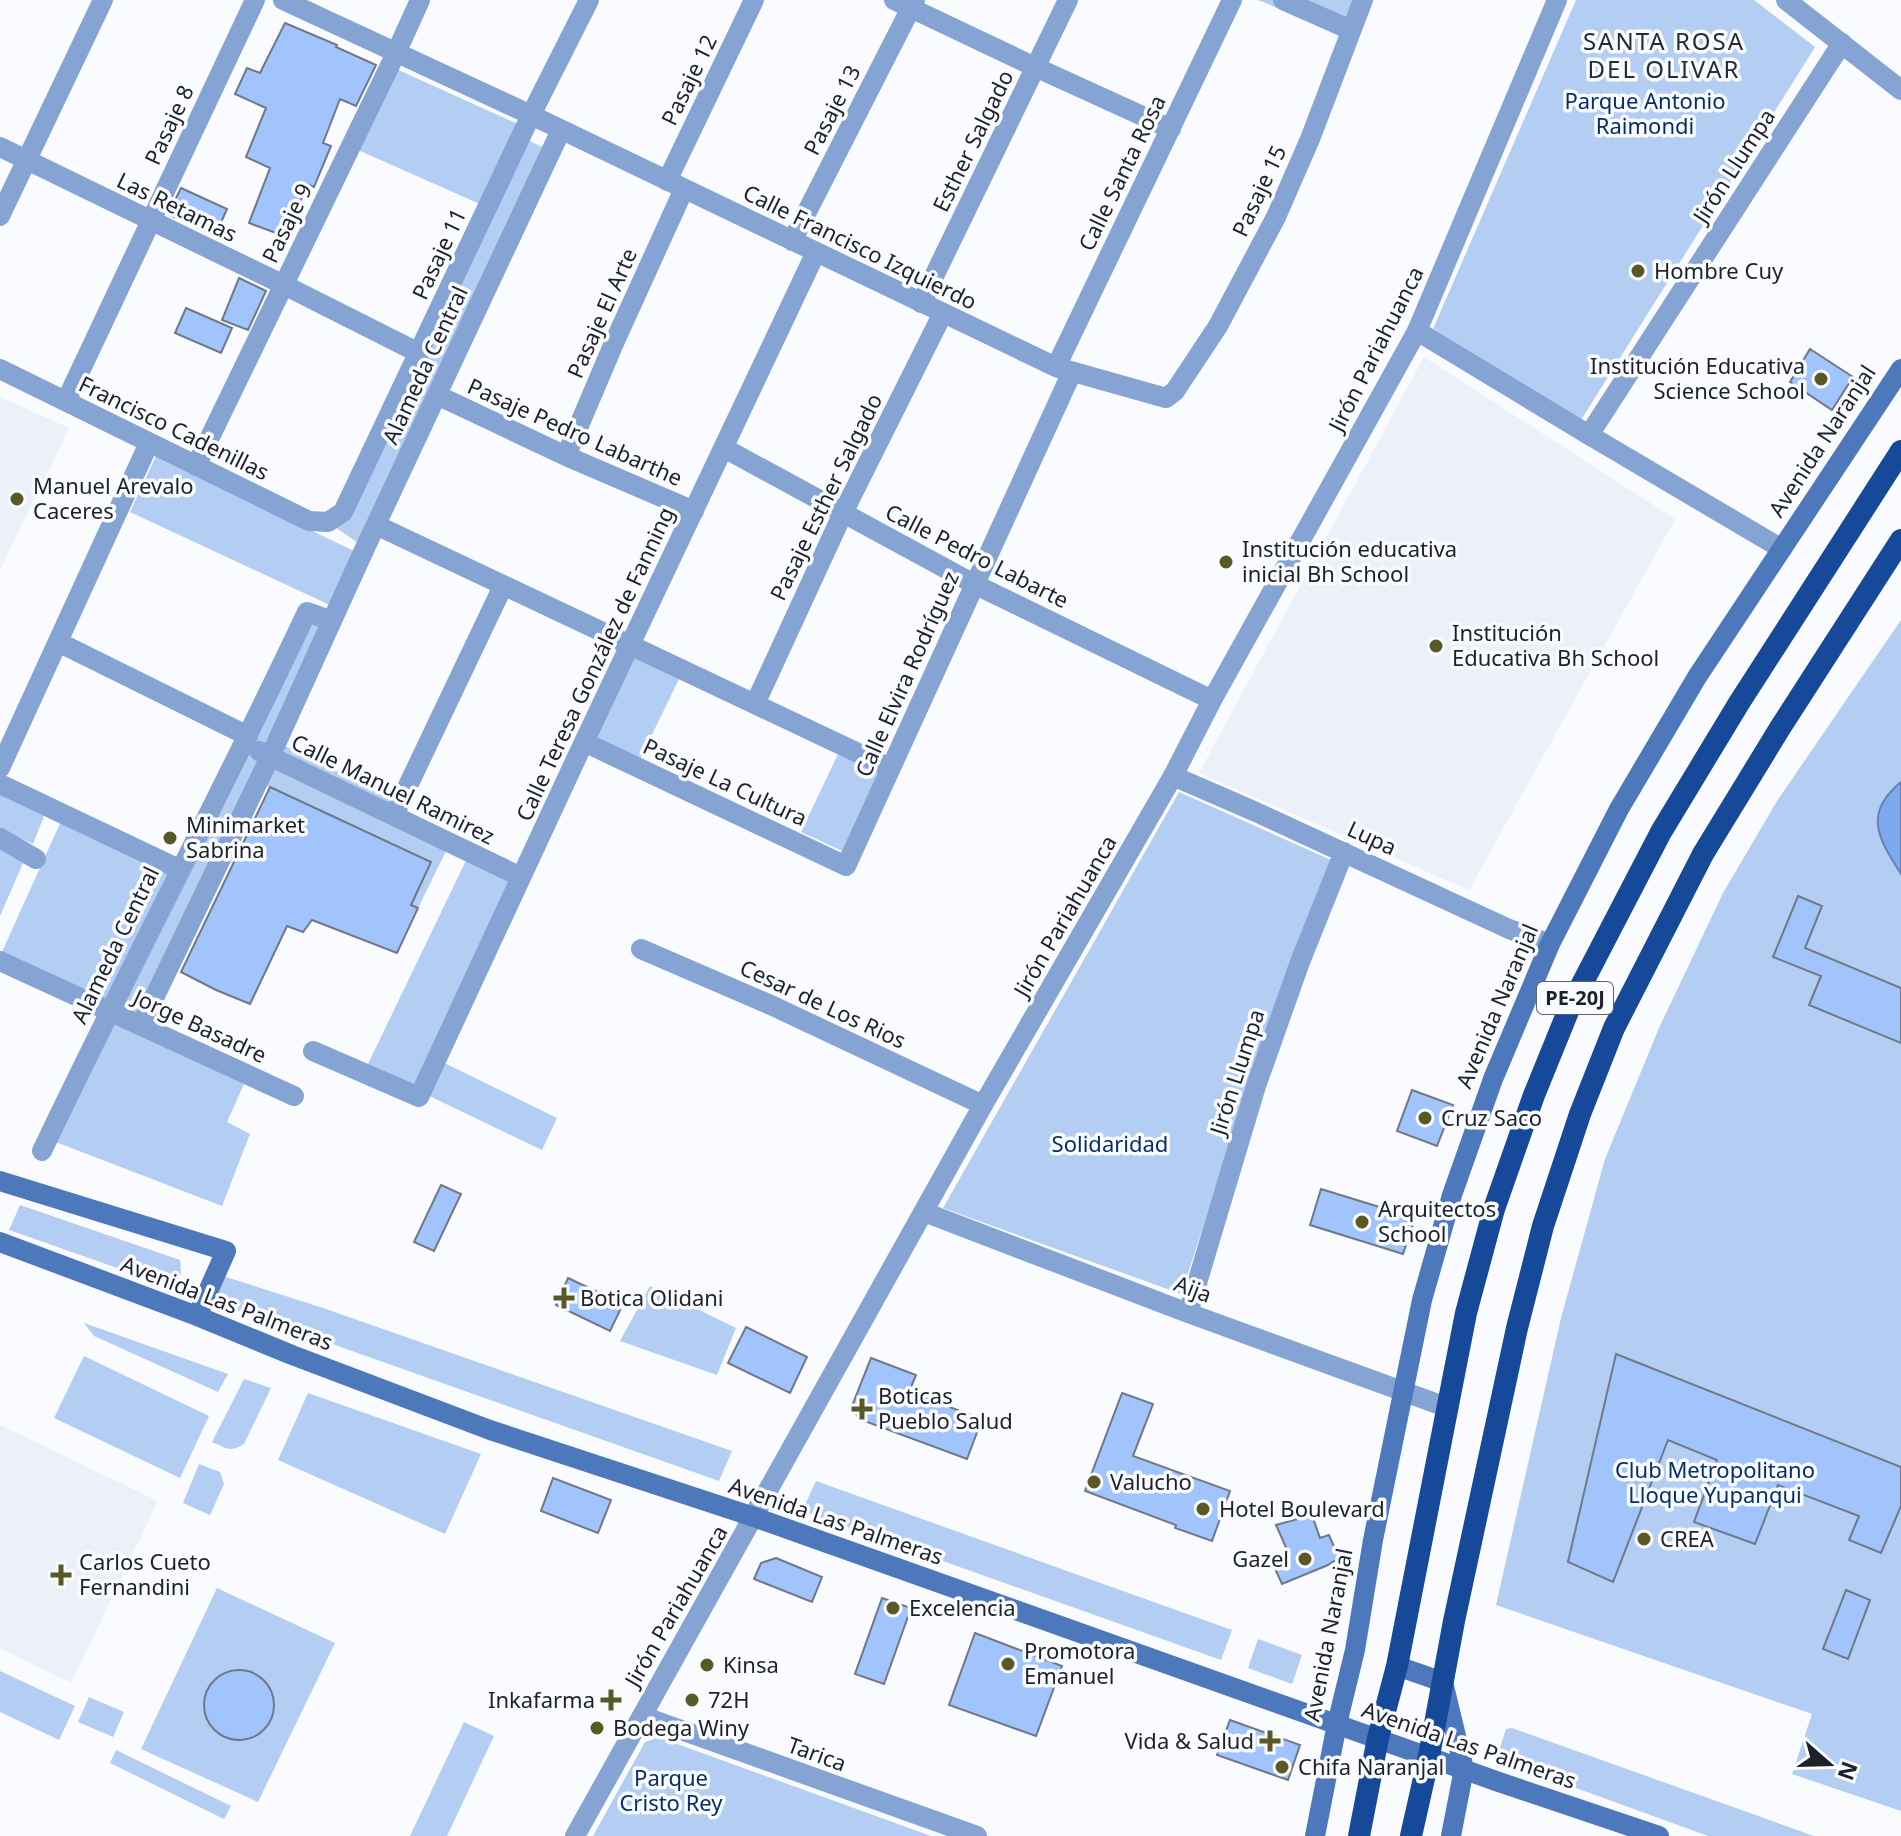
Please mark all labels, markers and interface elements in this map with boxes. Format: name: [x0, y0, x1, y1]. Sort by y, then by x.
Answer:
district label: SANTA ROSA DEL OLIVAR: [1583, 24, 1745, 85]
street label: Pasaje 12: [653, 29, 723, 130]
street label: Pasaje 13: [796, 59, 867, 160]
street label: Esther Salgado: [925, 65, 1019, 216]
street label: Pasaje 8: [137, 80, 200, 169]
park label: Parque Antonio Raimondi: [1564, 85, 1726, 140]
street label: Calle Santa Rosa: [1070, 90, 1172, 255]
street label: Jirón Llumpa: [1684, 103, 1781, 230]
street label: Pasaje 15: [1224, 140, 1292, 241]
street label: Las Retamas: [112, 164, 242, 248]
street label: Calle Francisco Izquierdo: [739, 176, 982, 316]
street label: Pasaje 9: [254, 178, 318, 267]
street label: Pasaje 11: [404, 203, 472, 304]
street label: Pasaje El Arte: [559, 243, 643, 382]
place label: Hombre Cuy: [1654, 255, 1784, 285]
street label: Jirón Pariahuanca: [1320, 261, 1430, 438]
marker: Hombre Cuy: [1629, 262, 1647, 280]
street label: Alameda Central: [374, 281, 474, 448]
place label: Institución Educativa Science School: [1590, 350, 1805, 405]
street label: Avenida Naranjal: [1761, 359, 1882, 522]
street label: Francisco Cadenillas: [74, 368, 275, 486]
street label: Pasaje Pedro Labarthe: [463, 370, 688, 492]
marker: Institución Educativa Science School: [1812, 370, 1830, 388]
street label: Pasaje Esther Salgado: [762, 388, 888, 605]
place label: Manuel Arevalo Caceres: [33, 470, 193, 525]
marker: Manuel Arevalo Caceres: [8, 490, 26, 508]
street label: Calle Pedro Labarte: [881, 496, 1074, 614]
street label: Calle Teresa González de Fanning: [508, 502, 680, 826]
place label: Institución educativa inicial Bh School: [1242, 533, 1457, 588]
marker: Institución educativa inicial Bh School: [1217, 553, 1235, 571]
street label: Calle Elvira Rodríguez: [847, 566, 965, 781]
place label: Institución Educativa Bh School: [1452, 617, 1659, 672]
marker: Institución Educativa Bh School: [1427, 637, 1445, 655]
street label: Calle Manuel Ramirez: [287, 726, 500, 850]
street label: Pasaje La Cultura: [639, 730, 812, 832]
place label: Minimarket Sabrina: [186, 809, 305, 864]
street label: Lupa: [1343, 813, 1402, 861]
marker: Minimarket Sabrina: [161, 829, 179, 847]
street label: Jirón Pariahuanca: [1005, 829, 1123, 1003]
street label: Alameda Central: [63, 861, 165, 1028]
street label: Avenida Naranjal: [1448, 919, 1544, 1092]
street label: Cesar de Los Rios: [736, 951, 911, 1055]
street label: Jorge Basadre: [127, 980, 272, 1069]
road number: PE-20J: [1537, 982, 1613, 1014]
street label: Jirón Llumpa: [1201, 1005, 1270, 1140]
place label: Cruz Saco: [1441, 1102, 1542, 1132]
marker: Cruz Saco: [1416, 1109, 1434, 1127]
park label: Solidaridad: [1052, 1128, 1168, 1158]
place label: Arquitectos School: [1378, 1193, 1496, 1248]
marker: Arquitectos School: [1353, 1213, 1371, 1231]
street label: Avenida Las Palmeras: [117, 1248, 338, 1356]
street label: Aija: [1170, 1267, 1216, 1309]
place label: Botica Olidani: [580, 1282, 724, 1312]
marker: Botica Olidani: [555, 1289, 573, 1307]
place label: Boticas Pueblo Salud: [878, 1380, 1013, 1435]
marker: Boticas Pueblo Salud: [853, 1400, 871, 1418]
park label: Club Metropolitano Lloque Yupanqui: [1615, 1454, 1815, 1509]
place label: Valucho: [1110, 1466, 1192, 1496]
street label: Avenida Las Palmeras: [725, 1469, 947, 1571]
marker: Valucho: [1085, 1473, 1103, 1491]
place label: Hotel Boulevard: [1219, 1493, 1385, 1523]
marker: Hotel Boulevard: [1194, 1500, 1212, 1518]
street label: Jirón Pariahuanca: [616, 1519, 734, 1693]
place label: CREA: [1660, 1523, 1715, 1553]
marker: CREA: [1635, 1530, 1653, 1548]
place label: Gazel: [1232, 1543, 1289, 1573]
place label: Carlos Cueto Fernandini: [79, 1546, 211, 1601]
street label: Avenida Naranjal: [1296, 1546, 1359, 1724]
marker: Gazel: [1296, 1550, 1314, 1568]
marker: Carlos Cueto Fernandini: [50, 1564, 72, 1586]
place label: Excelencia: [909, 1592, 1016, 1622]
marker: Excelencia: [884, 1599, 902, 1617]
place label: Promotora Emanuel: [1024, 1635, 1135, 1690]
place label: Kinsa: [723, 1649, 779, 1679]
marker: Promotora Emanuel: [999, 1655, 1017, 1673]
marker: Kinsa: [698, 1656, 716, 1674]
place label: Inkafarma: [488, 1684, 595, 1714]
place label: 72H: [708, 1684, 749, 1714]
marker: Inkafarma: [602, 1691, 620, 1709]
marker: 72H: [683, 1691, 701, 1709]
street label: Avenida Las Palmeras: [1358, 1693, 1580, 1795]
place label: Bodega Winy: [613, 1712, 750, 1742]
marker: Bodega Winy: [588, 1719, 606, 1737]
north arrow: [1789, 1724, 1869, 1804]
place label: Vida & Salud: [1124, 1725, 1254, 1755]
street label: Tarica: [784, 1729, 851, 1777]
marker: Vida & Salud: [1261, 1732, 1279, 1750]
place label: Chifa Naranjal: [1298, 1751, 1444, 1781]
marker: Chifa Naranjal: [1273, 1758, 1291, 1776]
text: N: [1832, 1758, 1866, 1785]
park label: Parque Cristo Rey: [619, 1762, 723, 1817]

